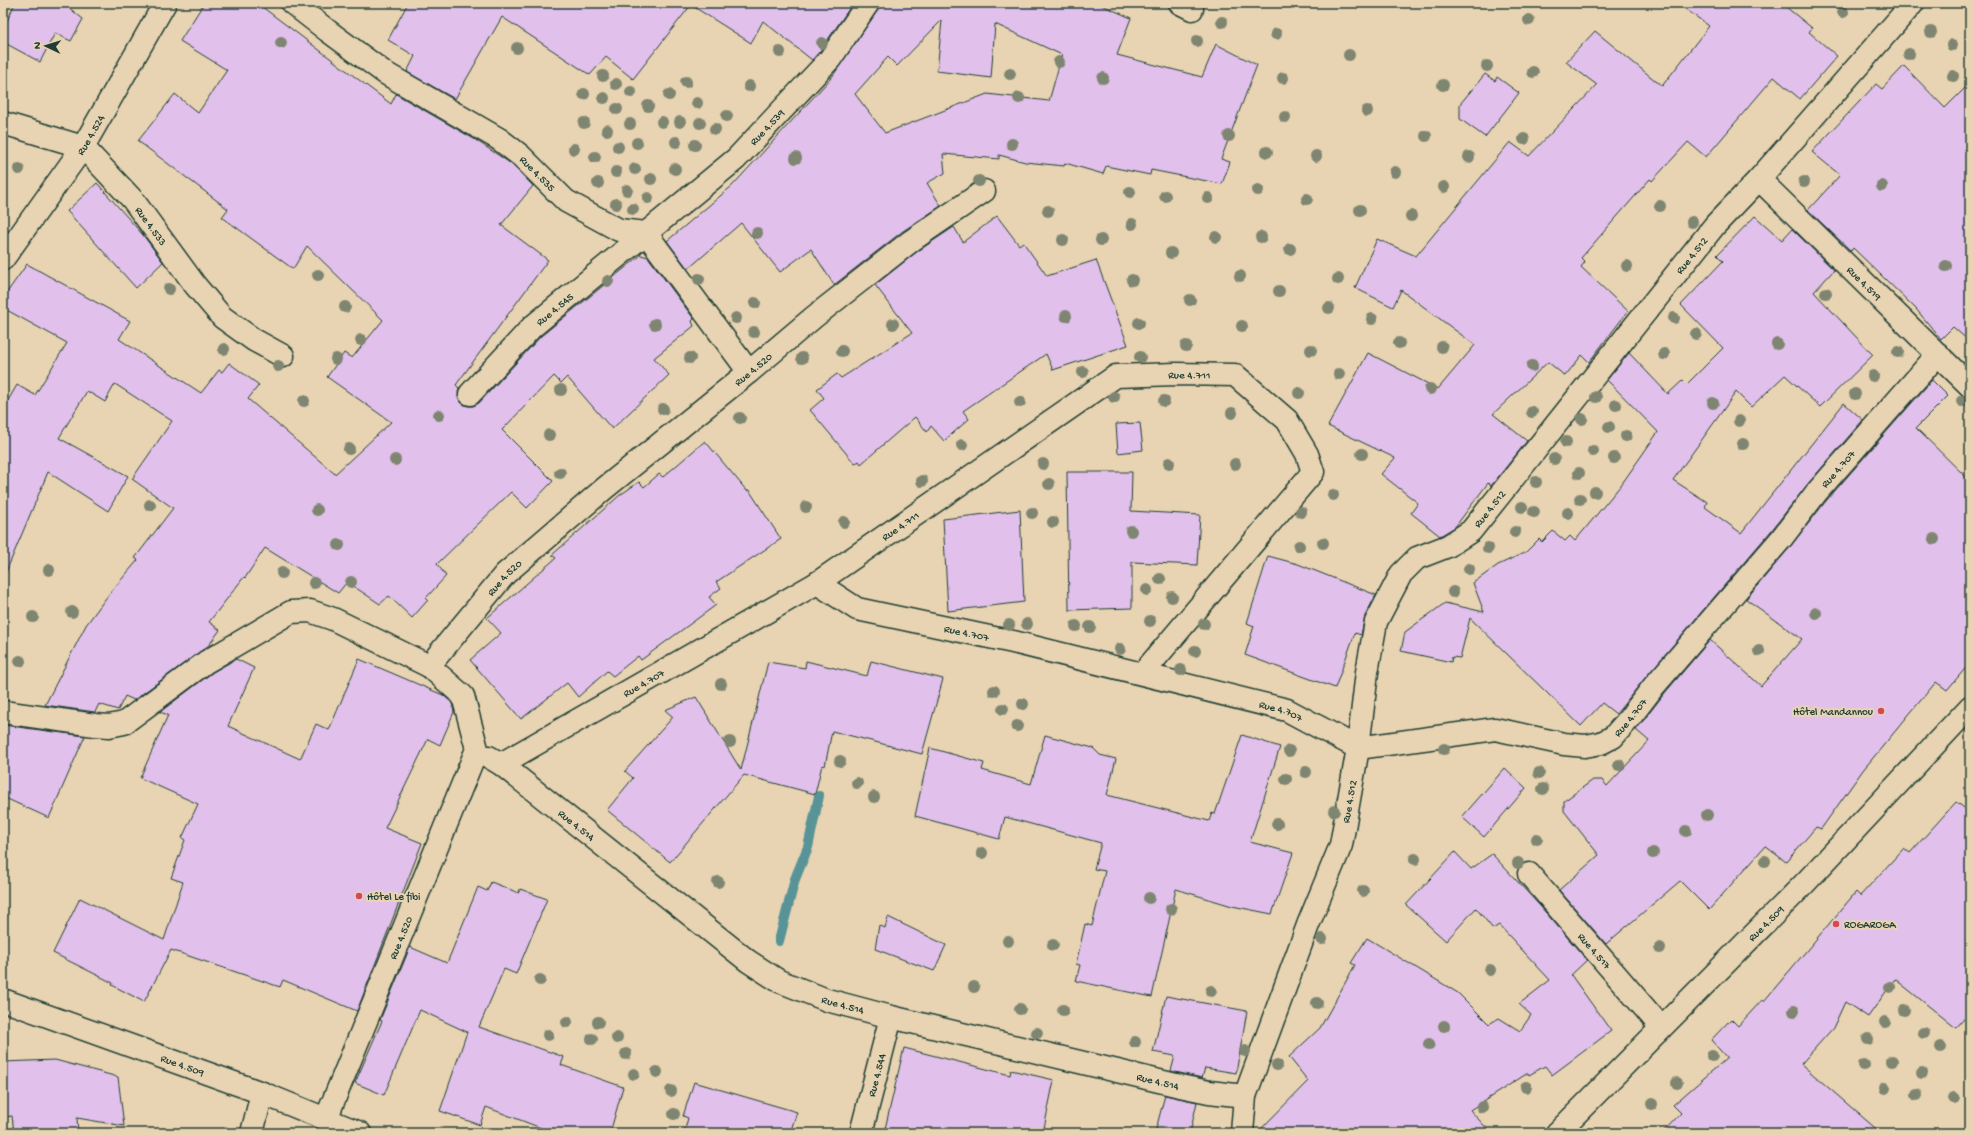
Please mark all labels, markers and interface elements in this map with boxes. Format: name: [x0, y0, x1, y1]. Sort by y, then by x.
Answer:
north arrow: [26, 26, 66, 66]
text: N: [32, 41, 44, 49]
street label: Rue 4.539: [748, 107, 788, 148]
street label: Rue 4.524: [75, 113, 108, 158]
street label: Rue 4.535: [516, 154, 557, 195]
street label: Rue 4.533: [132, 205, 168, 249]
street label: Rue 4.512: [1674, 235, 1711, 277]
street label: Rue 4.519: [1843, 264, 1883, 304]
street label: Rue 4.545: [534, 291, 577, 329]
street label: Rue 4.520: [733, 351, 775, 389]
street label: Rue 4.711: [1168, 370, 1211, 383]
street label: Rue 4.707: [1819, 449, 1859, 491]
street label: Rue 4.512: [1472, 488, 1509, 530]
street label: Rue 4.711: [880, 510, 922, 544]
street label: Rue 4.520: [485, 558, 525, 599]
street label: Rue 4.707: [943, 624, 990, 645]
street label: Rue 4.707: [622, 668, 667, 701]
street label: Rue 4.707: [1612, 696, 1650, 740]
street label: Rue 4.707: [1257, 699, 1304, 725]
marker: Hôtel Mandannou: [1876, 706, 1886, 716]
place label: Hôtel Mandannou: [1793, 707, 1873, 719]
street label: Rue 4.512: [1341, 779, 1360, 824]
street label: Rue 4.514: [555, 808, 597, 845]
marker: Hôtel Le fibi: [354, 891, 364, 901]
place label: Hôtel Le fibi: [367, 891, 420, 904]
street label: Rue 4.509: [1747, 904, 1787, 945]
street label: Rue 4.520: [388, 915, 416, 962]
marker: ROGAROGA: [1831, 919, 1841, 929]
place label: ROGAROGA: [1844, 920, 1896, 932]
street label: Rue 4.517: [1575, 931, 1613, 973]
street label: Rue 4.514: [819, 994, 866, 1018]
street label: Rue 4.544: [867, 1052, 889, 1098]
street label: Rue 4.509: [159, 1053, 206, 1080]
street label: Rue 4.514: [1135, 1072, 1181, 1094]

